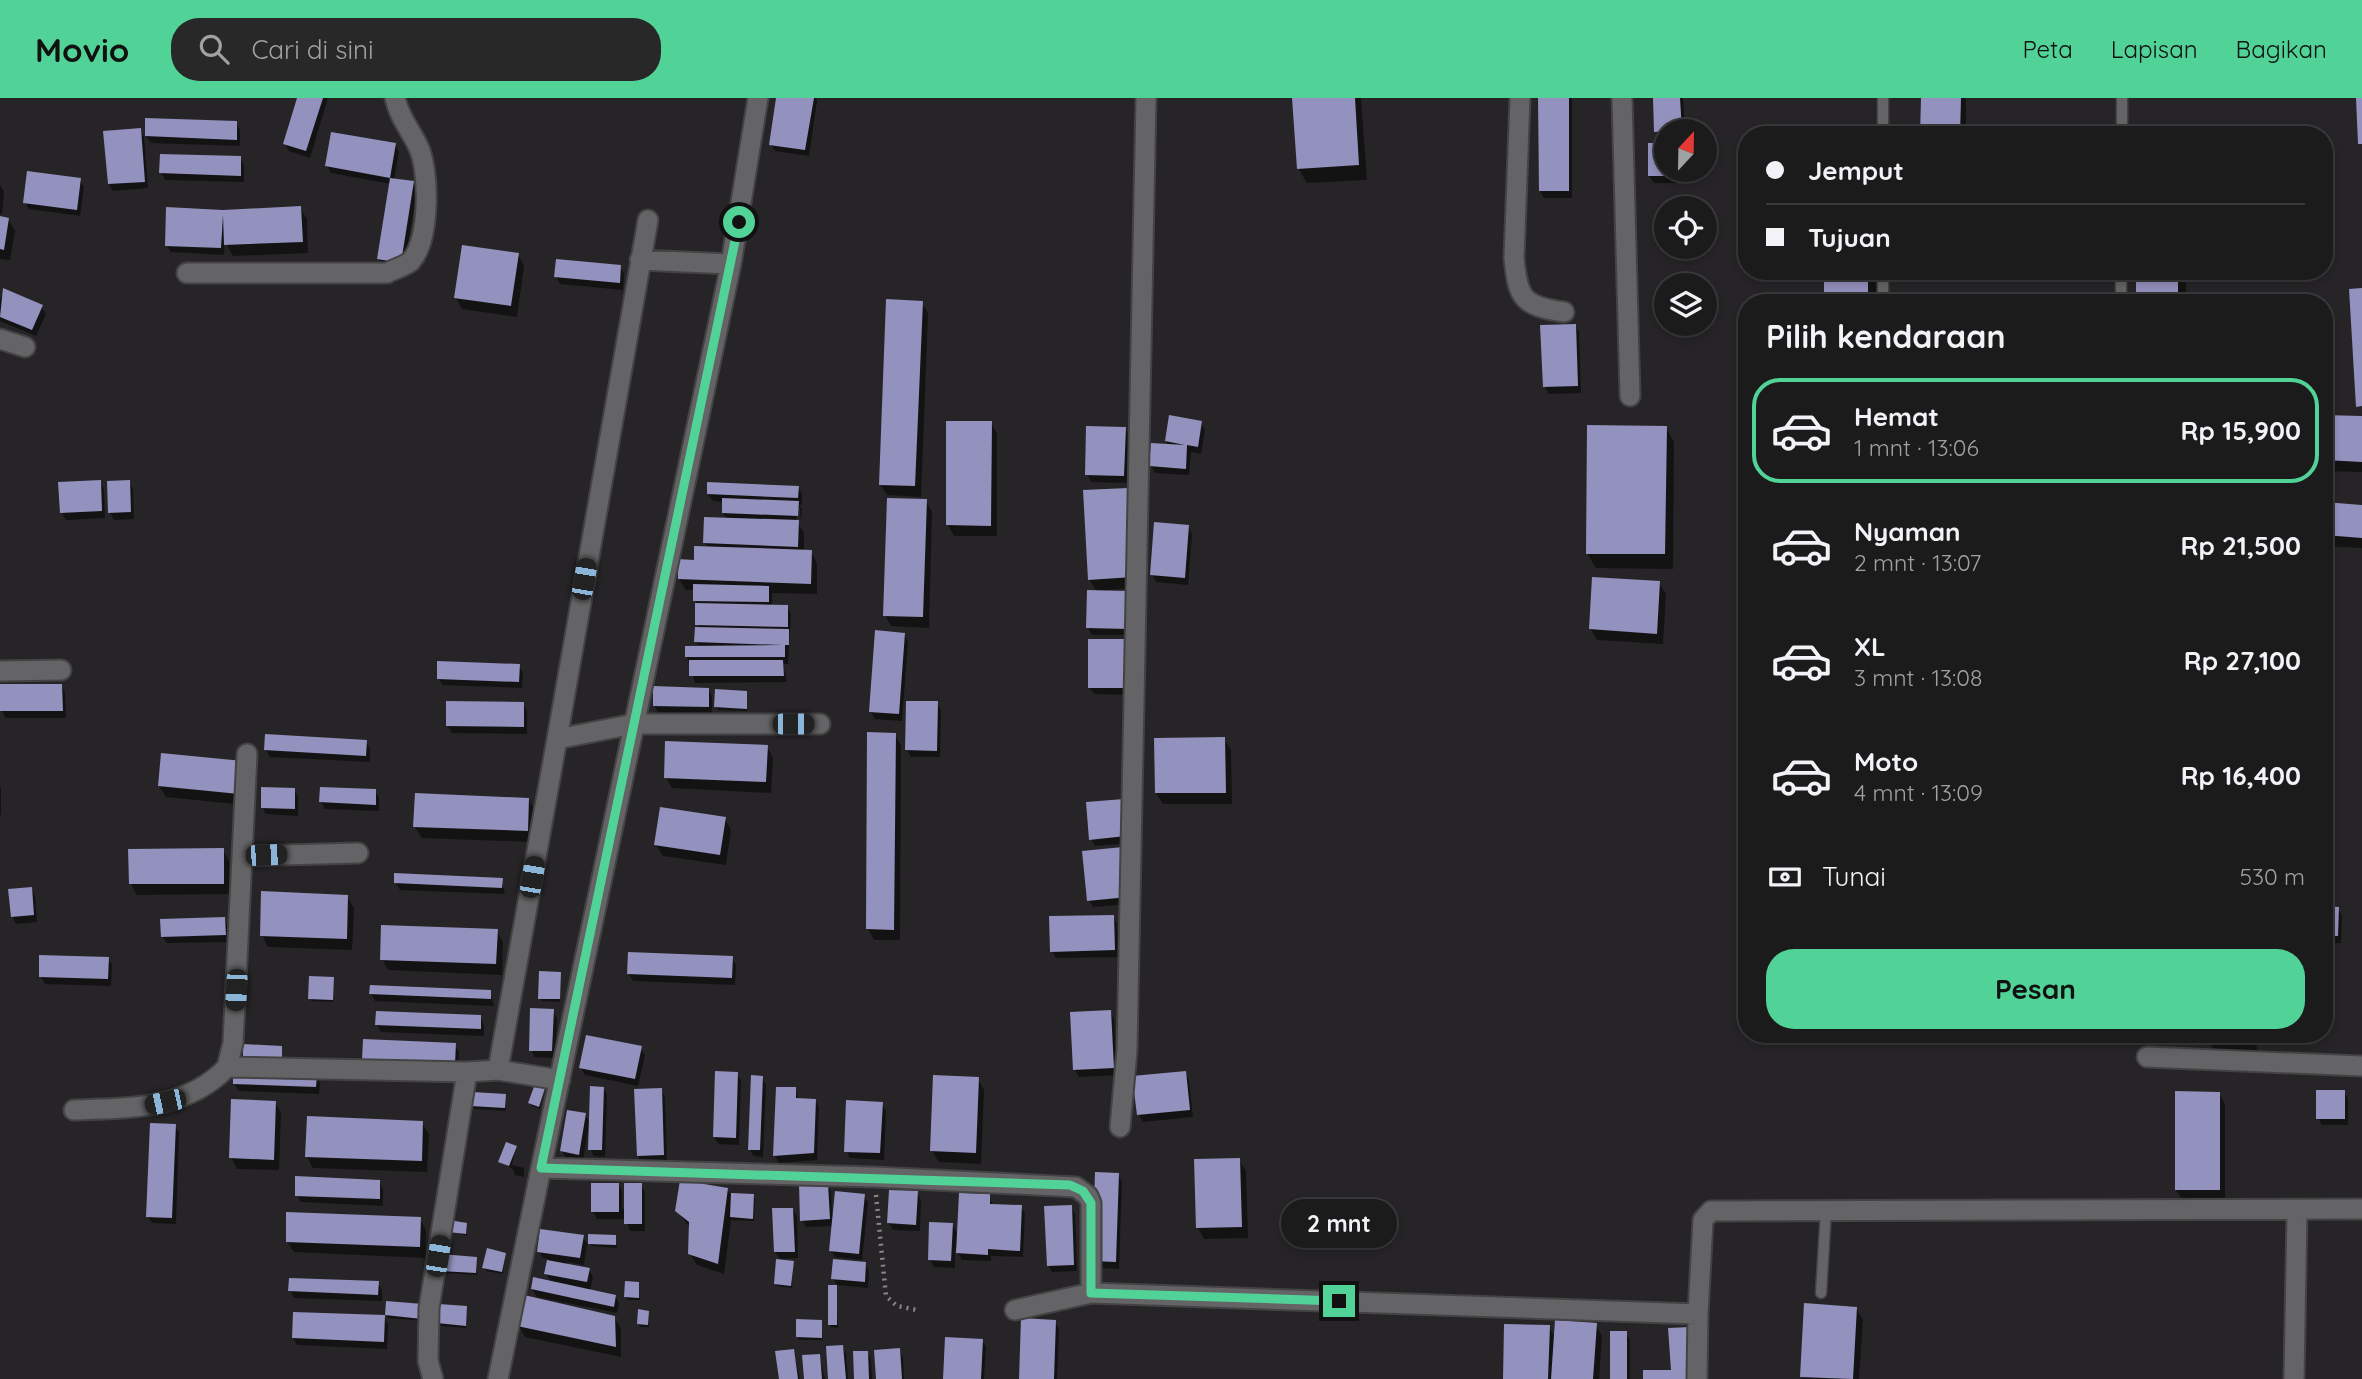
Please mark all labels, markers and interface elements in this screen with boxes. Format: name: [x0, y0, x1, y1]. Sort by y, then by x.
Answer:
search box: [171, 18, 661, 81]
text: Movio: [35, 29, 129, 70]
icon: search: [195, 30, 233, 68]
text: Cari di sini: [251, 33, 374, 66]
text: Peta: [2022, 34, 2073, 64]
text: Lapisan: [2111, 34, 2198, 64]
text: Bagikan: [2236, 34, 2327, 64]
north arrow: [1654, 119, 1717, 182]
map controls: [1654, 119, 1717, 336]
text: Jemput: [1808, 154, 1904, 187]
button: locate: [1654, 196, 1717, 259]
route start: [723, 206, 755, 238]
text: Tujuan: [1808, 221, 1891, 254]
button: layers: [1654, 273, 1717, 336]
text: Pilih kendaraan: [1766, 316, 2006, 356]
icon: car: [1770, 399, 1833, 462]
text: Hemat: [1854, 400, 1939, 433]
text: Rp 15,900: [2181, 414, 2301, 447]
text: 1 mnt · 13:06: [1854, 433, 1979, 462]
icon: car: [1770, 514, 1833, 577]
text: Nyaman: [1854, 515, 1961, 548]
text: Rp 21,500: [2181, 529, 2301, 562]
text: 2 mnt · 13:07: [1854, 548, 1981, 577]
car: [571, 556, 598, 602]
icon: car: [1770, 629, 1833, 692]
text: XL: [1854, 630, 1886, 663]
text: Rp 27,100: [2184, 644, 2301, 677]
text: 3 mnt · 13:08: [1854, 663, 1982, 692]
car: [773, 714, 815, 735]
icon: car: [1770, 744, 1833, 807]
text: Moto: [1854, 745, 1918, 778]
text: Rp 16,400: [2181, 759, 2301, 792]
text: 4 mnt · 13:09: [1854, 778, 1983, 807]
car: [245, 844, 288, 866]
car: [519, 854, 546, 900]
icon: cash: [1766, 858, 1804, 896]
text: Tunai: [1822, 860, 1886, 893]
text: 530 m: [2239, 862, 2305, 891]
button: Pesan: [1766, 949, 2305, 1029]
car: [225, 968, 248, 1012]
car: [143, 1087, 188, 1117]
callout: 2 mnt: [1281, 1200, 1397, 1248]
text: 2 mnt: [1307, 1209, 1371, 1238]
car: [425, 1234, 452, 1278]
route end: [1323, 1285, 1355, 1317]

